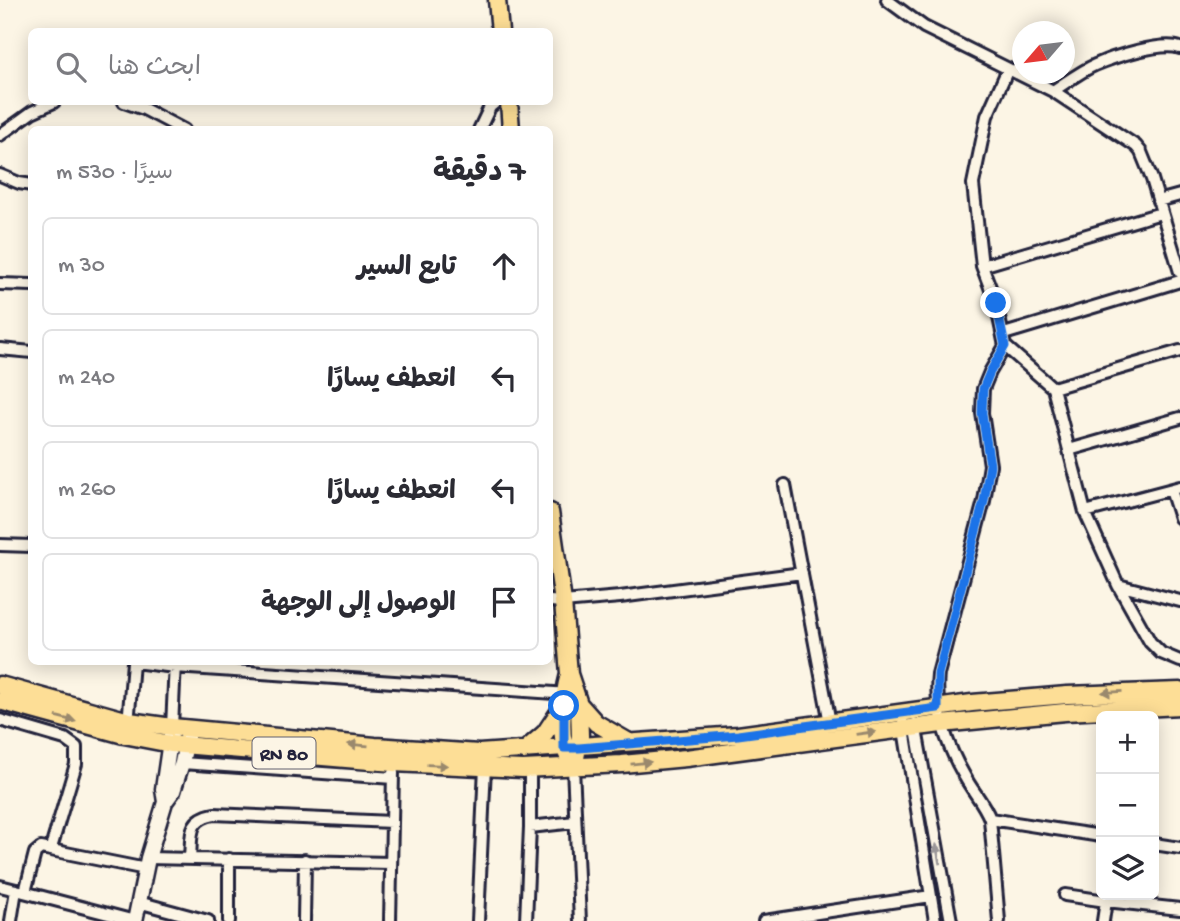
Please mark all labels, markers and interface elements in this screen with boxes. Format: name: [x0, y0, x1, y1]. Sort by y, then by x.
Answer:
north arrow: [1012, 21, 1075, 84]
search box: [28, 28, 553, 105]
icon: search: [52, 48, 90, 86]
text: ابحث هنا: [108, 54, 201, 85]
text: 7 دقيقة: [433, 157, 525, 192]
text: سيرًا · 530 m: [56, 160, 173, 187]
icon: ahead: [485, 247, 523, 285]
text: 30 m: [58, 253, 105, 280]
text: تابع السير: [357, 254, 456, 285]
route end: [980, 287, 1011, 318]
icon: left: [485, 359, 523, 397]
text: 240 m: [58, 365, 115, 392]
text: انعطف يسارًا: [327, 366, 456, 397]
icon: left: [485, 471, 523, 509]
text: 260 m: [58, 477, 116, 504]
text: انعطف يسارًا: [327, 478, 456, 509]
icon: arrive: [485, 583, 523, 621]
text: الوصول إلى الوجهة: [261, 590, 456, 621]
one-way arrow: [1101, 687, 1123, 698]
route start: [548, 690, 579, 721]
map controls: [1096, 711, 1159, 900]
button: +: [1096, 711, 1159, 774]
one-way arrow: [55, 714, 77, 725]
one-way arrow: [855, 728, 877, 739]
road number: RN 80: [252, 738, 316, 768]
one-way arrow: [347, 739, 369, 750]
one-way arrow: [630, 757, 652, 768]
one-way arrow: [426, 759, 448, 770]
button: −: [1096, 774, 1159, 837]
button: layers: [1096, 837, 1159, 900]
one-way arrow: [933, 843, 944, 865]

